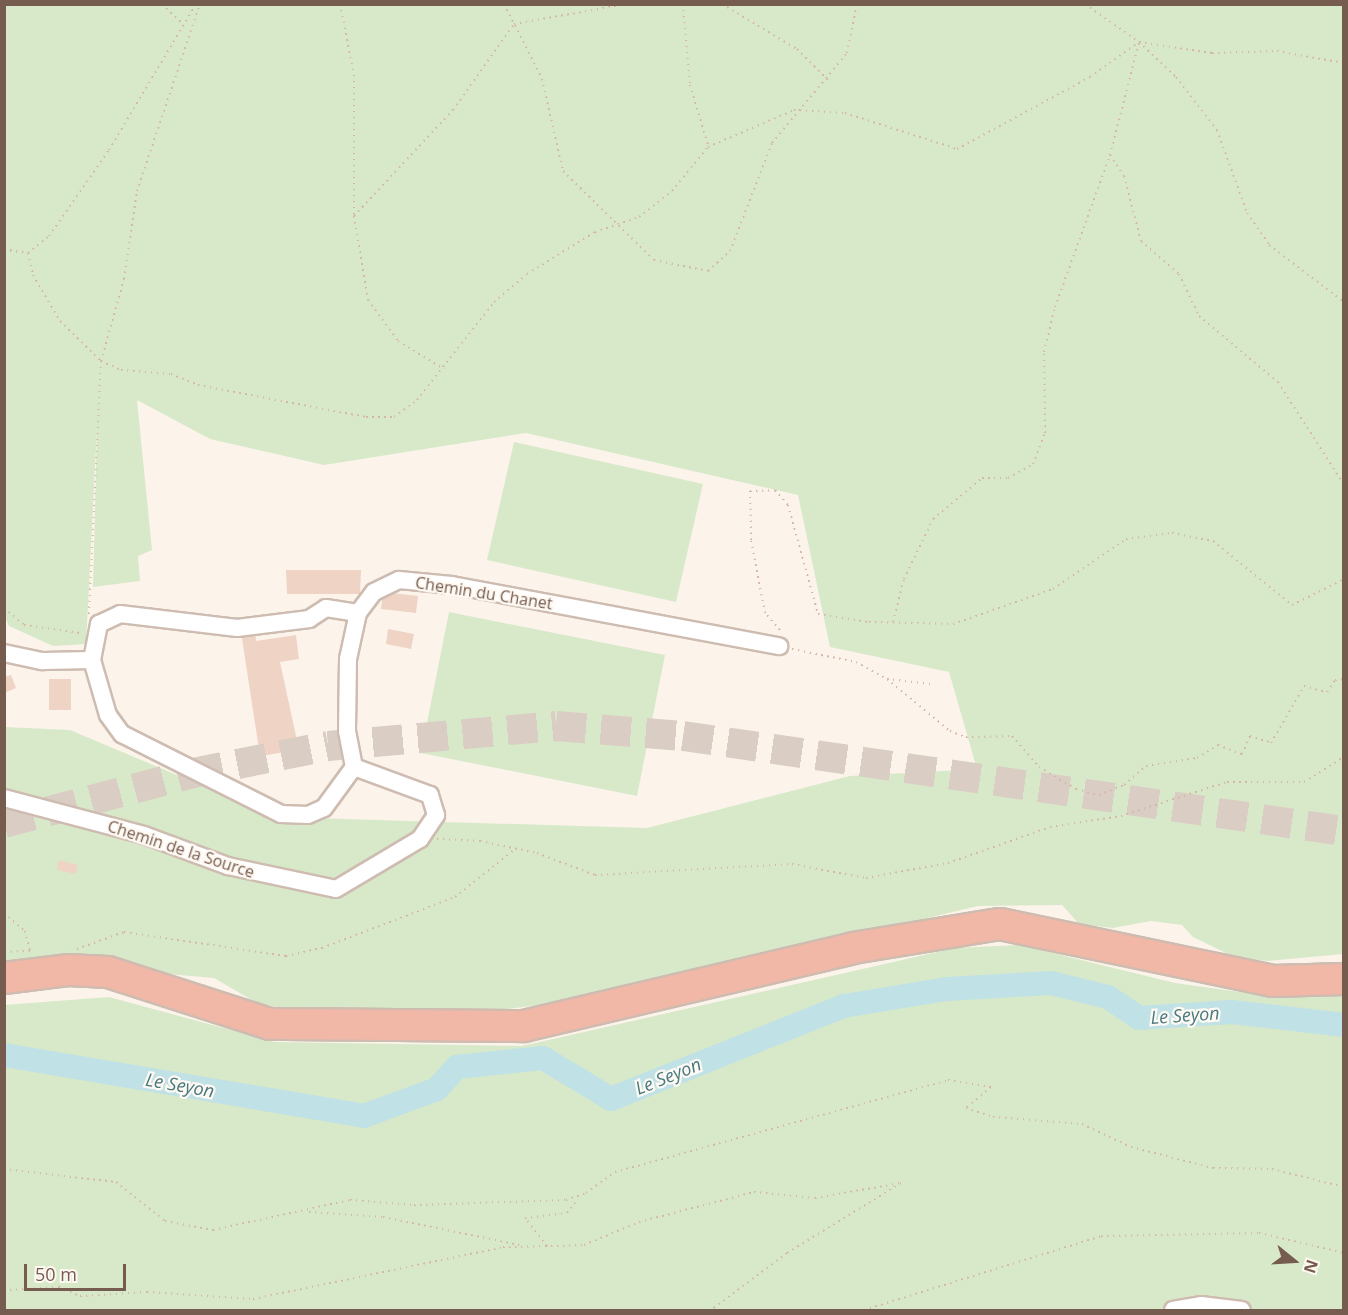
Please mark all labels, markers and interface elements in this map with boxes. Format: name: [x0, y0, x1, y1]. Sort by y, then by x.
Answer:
street label: Chemin du Chanet: [414, 573, 554, 613]
street label: Chemin de la Source: [105, 816, 257, 882]
water label: Le Seyon: [1150, 1002, 1220, 1028]
water label: Le Seyon: [632, 1053, 704, 1099]
water label: Le Seyon: [144, 1068, 216, 1102]
north arrow: [1264, 1231, 1324, 1291]
scale bar: [27, 1252, 129, 1290]
text: N: [1299, 1257, 1324, 1276]
text: 50 m: [35, 1262, 77, 1286]

